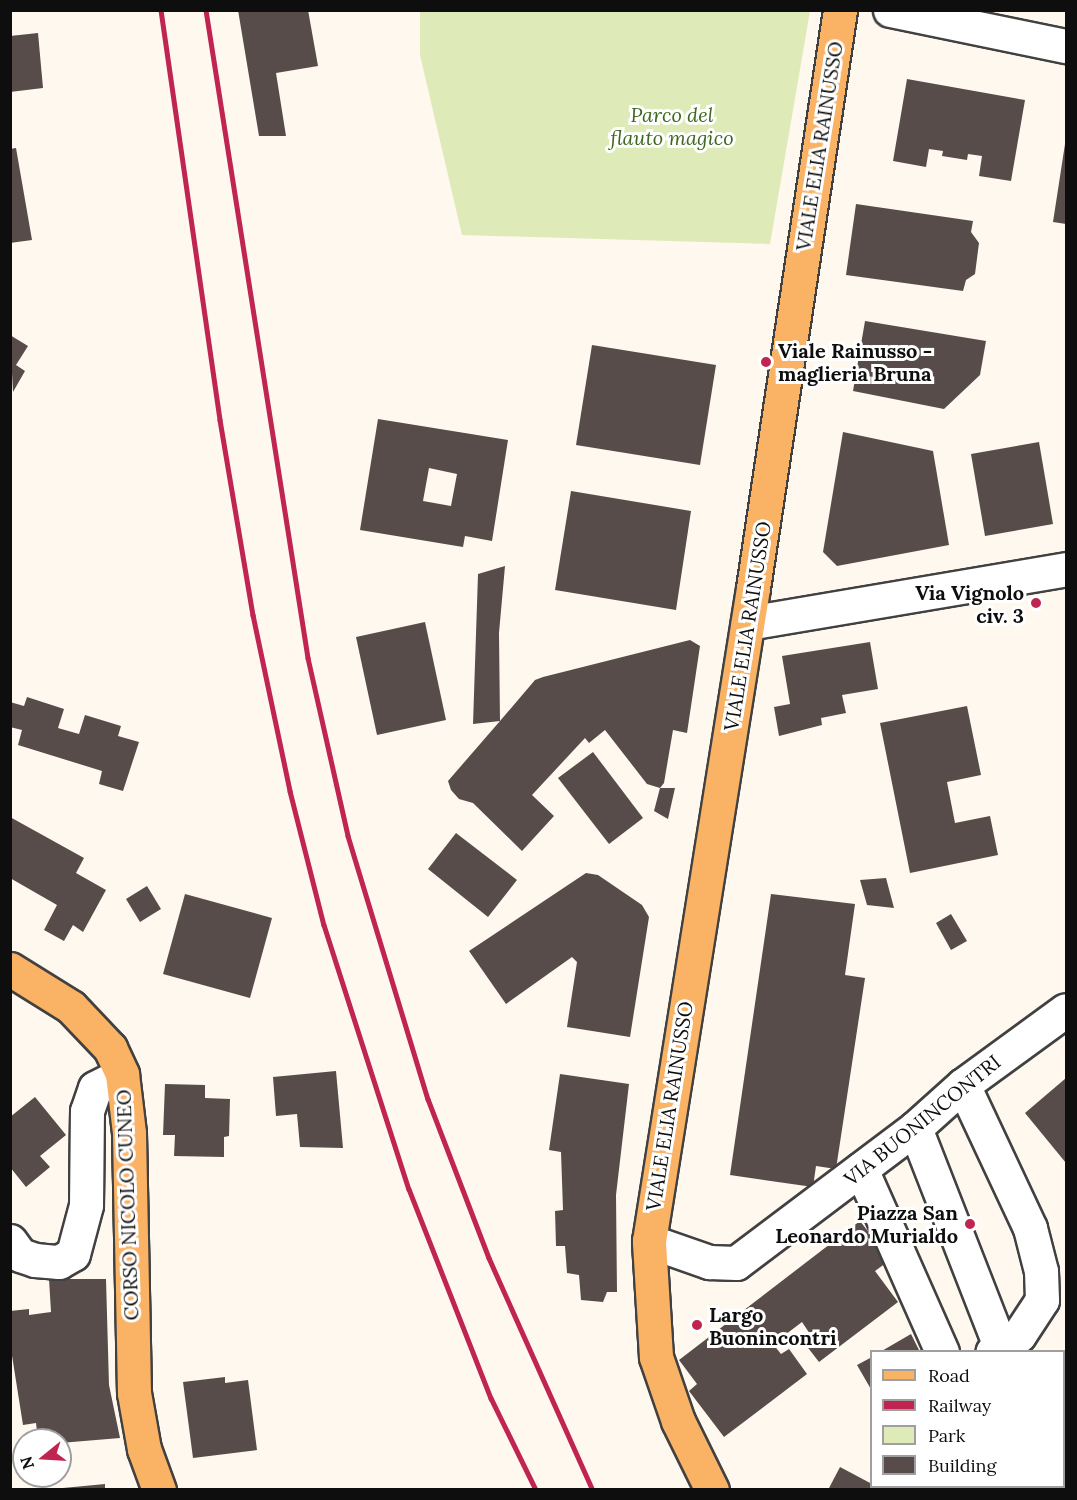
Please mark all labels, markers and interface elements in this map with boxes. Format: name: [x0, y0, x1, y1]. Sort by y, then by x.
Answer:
street label: VIALE ELIA RAINUSSO: [791, 40, 847, 252]
park label: Parco del flauto magico: [610, 102, 734, 149]
place label: Viale Rainusso - maglieria Bruna: [778, 338, 932, 385]
marker: Viale Rainusso - maglieria Bruna: [759, 355, 773, 369]
street label: VIALE ELIA RAINUSSO: [719, 520, 775, 732]
place label: Via Vignolo civ. 3: [915, 580, 1024, 627]
marker: Via Vignolo civ. 3: [1029, 596, 1043, 610]
street label: VIALE ELIA RAINUSSO: [641, 1000, 697, 1212]
street label: VIA BUONINCONTRI: [839, 1049, 1005, 1191]
street label: CORSO NICOLO CUNEO: [111, 1089, 143, 1321]
place label: Piazza San Leonardo Murialdo: [775, 1200, 958, 1247]
marker: Piazza San Leonardo Murialdo: [963, 1217, 977, 1231]
place label: Largo Buonincontri: [709, 1302, 837, 1349]
marker: Largo Buonincontri: [690, 1318, 704, 1332]
legend: [870, 1350, 1065, 1488]
text: Road: [928, 1364, 970, 1387]
text: Railway: [928, 1394, 991, 1417]
text: Park: [928, 1424, 965, 1447]
north arrow: [12, 1428, 72, 1488]
text: N: [15, 1454, 38, 1472]
text: Building: [928, 1454, 996, 1477]

